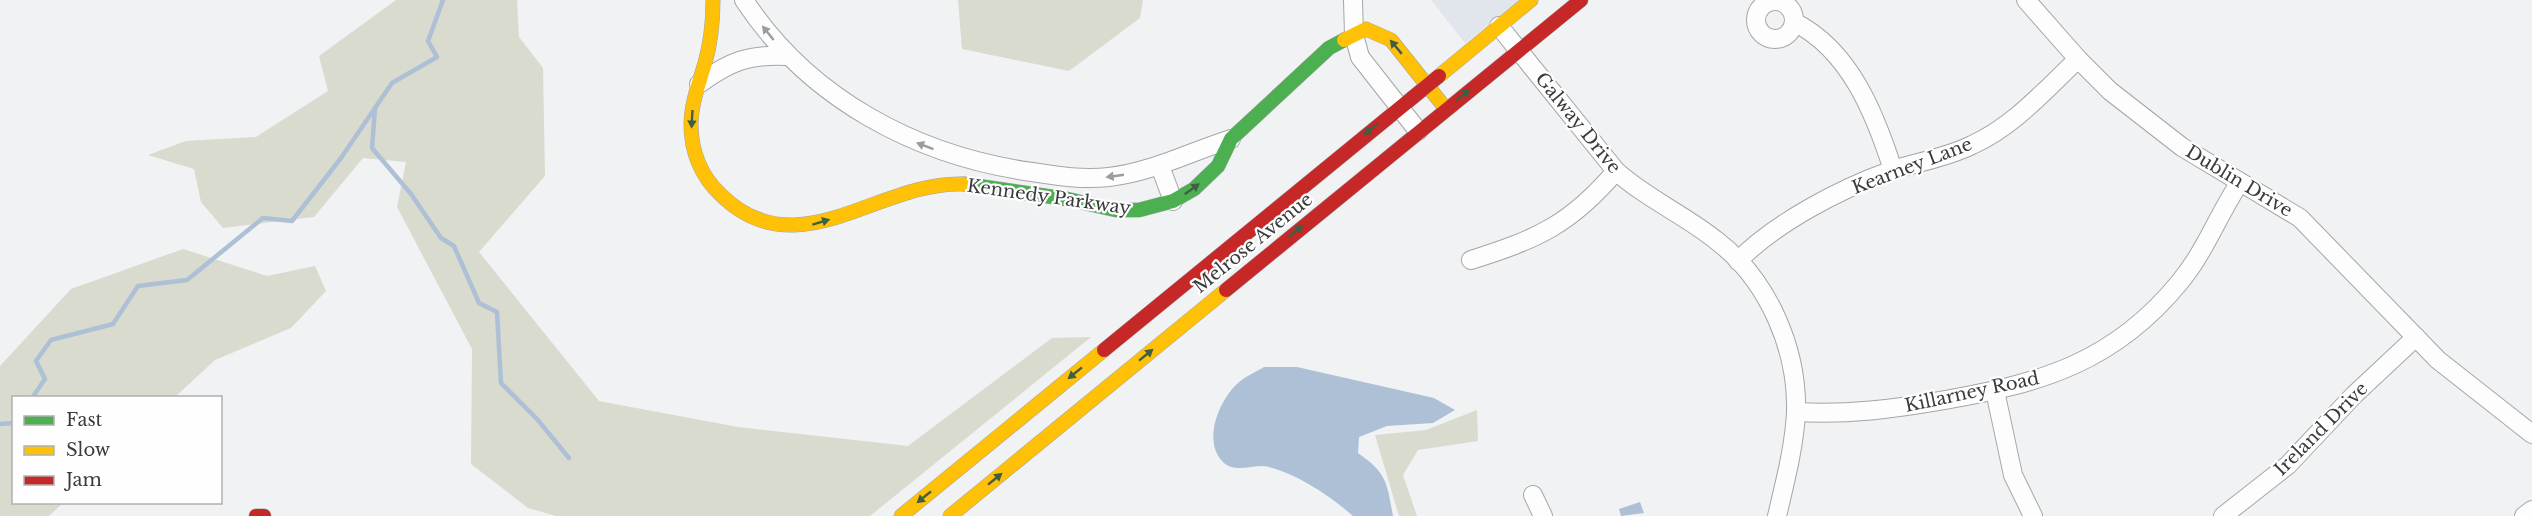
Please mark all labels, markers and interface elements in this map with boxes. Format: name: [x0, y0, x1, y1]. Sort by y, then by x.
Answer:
one-way arrow: [763, 25, 775, 40]
one-way arrow: [1390, 40, 1403, 55]
street label: Galway Drive: [1531, 68, 1625, 178]
one-way arrow: [1456, 89, 1471, 101]
one-way arrow: [687, 110, 697, 129]
one-way arrow: [1363, 122, 1379, 135]
street label: Kearney Lane: [1849, 133, 1975, 199]
street label: Dublin Drive: [2182, 140, 2296, 222]
one-way arrow: [915, 141, 933, 151]
one-way arrow: [1106, 171, 1125, 180]
street label: Kennedy Parkway: [966, 175, 1133, 219]
one-way arrow: [1184, 183, 1200, 195]
street label: Melrose Avenue: [1189, 188, 1317, 298]
one-way arrow: [812, 217, 830, 226]
one-way arrow: [1288, 225, 1304, 238]
one-way arrow: [1138, 349, 1153, 362]
one-way arrow: [1068, 366, 1083, 379]
street label: Killarney Road: [1903, 367, 2041, 417]
street label: Ireland Drive: [2270, 378, 2372, 480]
legend: [12, 396, 222, 504]
text: Fast: [66, 409, 103, 431]
text: Slow: [66, 439, 111, 461]
text: Jam: [64, 469, 102, 491]
one-way arrow: [987, 473, 1002, 486]
one-way arrow: [917, 490, 932, 503]

